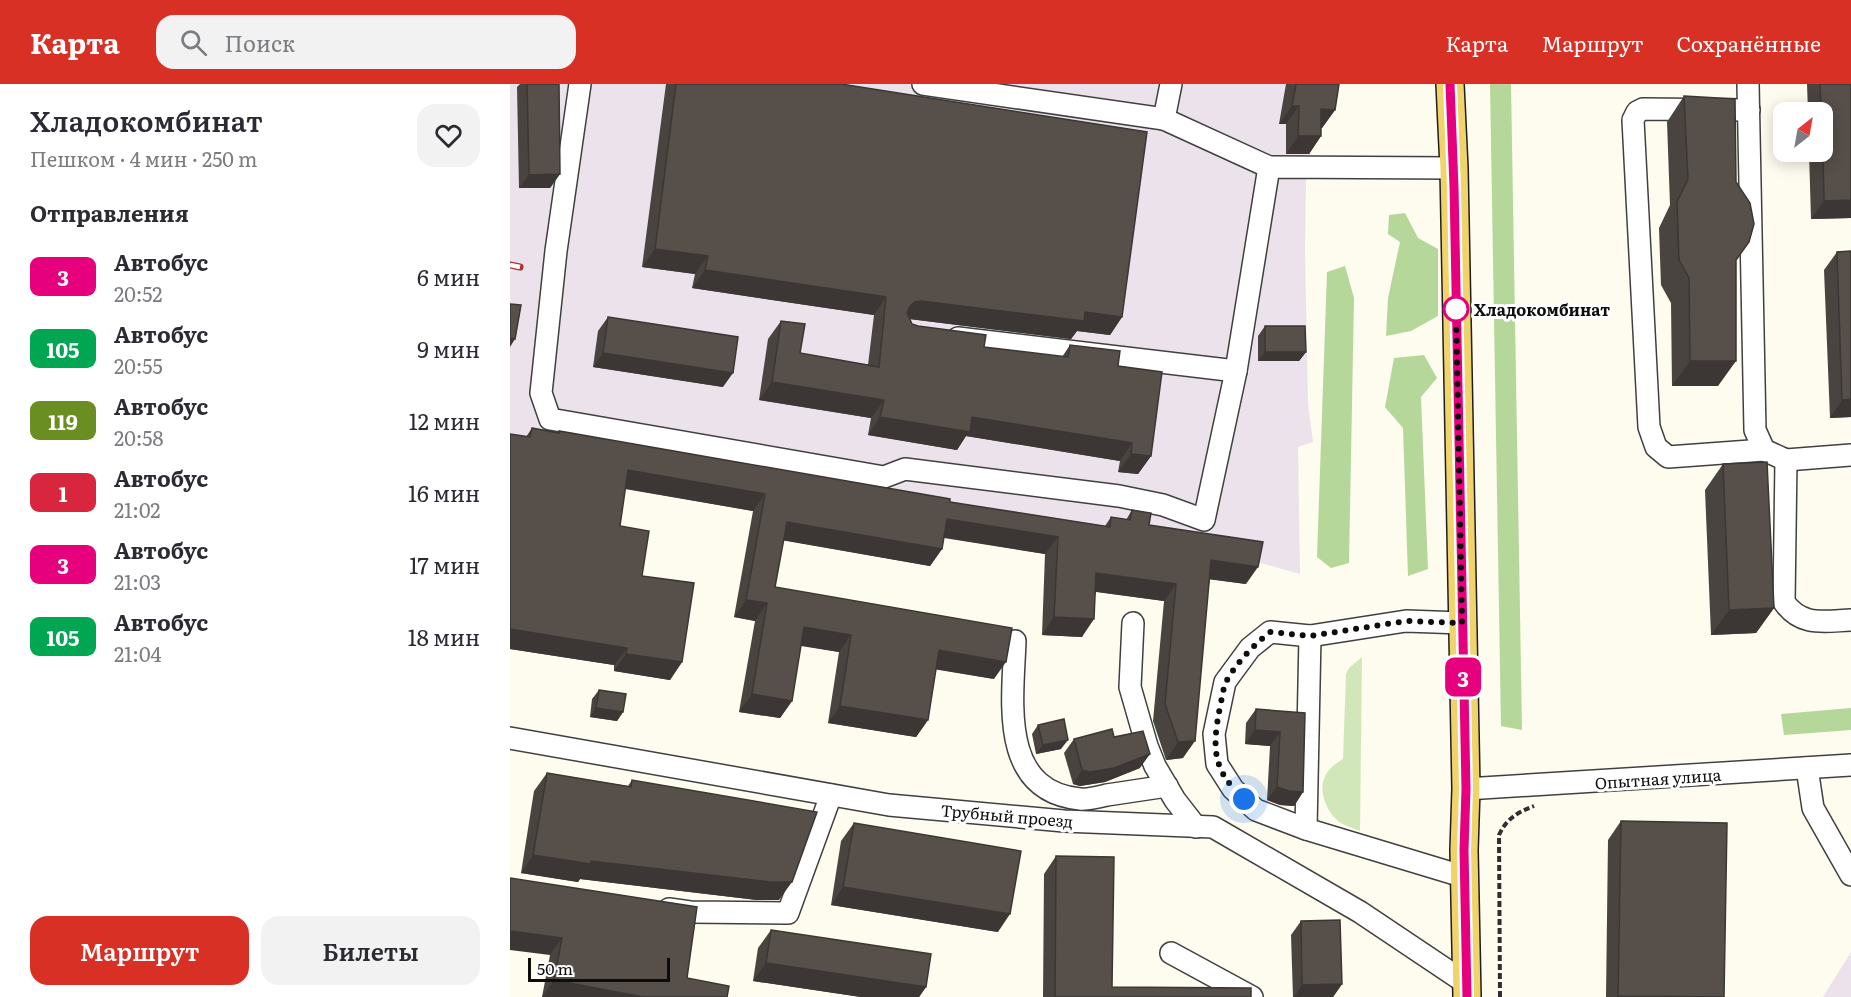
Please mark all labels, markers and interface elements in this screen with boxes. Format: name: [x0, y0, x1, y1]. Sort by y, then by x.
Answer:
search box: [156, 15, 576, 69]
text: Карта: [30, 21, 120, 63]
icon: search: [177, 26, 210, 59]
text: Поиск: [225, 26, 295, 59]
text: Карта: [1445, 27, 1508, 58]
text: Маршрут: [1541, 27, 1643, 58]
text: Сохранённые: [1676, 27, 1821, 58]
text: Хладокомбинат: [30, 99, 263, 141]
north arrow: [1773, 102, 1833, 162]
map controls: [1773, 102, 1833, 162]
button: heart: [417, 104, 480, 167]
text: Пешком · 4 мин · 250 m: [30, 143, 257, 173]
text: Отправления: [30, 196, 189, 229]
text: Автобус: [114, 245, 208, 278]
text: 6 мин: [417, 260, 480, 293]
text: 3: [57, 261, 69, 292]
text: 20:52: [114, 278, 162, 308]
marker: Хладокомбинат: [1443, 296, 1469, 322]
place label: Хладокомбинат: [1474, 297, 1610, 321]
text: Автобус: [114, 317, 208, 350]
text: 9 мин: [417, 332, 480, 365]
text: 105: [47, 333, 79, 364]
text: 20:55: [114, 350, 163, 380]
text: Автобус: [114, 389, 208, 422]
text: 12 мин: [409, 404, 480, 437]
text: 119: [48, 405, 78, 436]
text: 20:58: [114, 422, 164, 452]
text: Автобус: [114, 461, 208, 494]
text: 16 мин: [408, 476, 480, 509]
text: 1: [59, 477, 67, 508]
text: 21:02: [114, 494, 160, 524]
text: Автобус: [114, 533, 208, 566]
text: 17 мин: [409, 548, 480, 581]
text: 3: [57, 549, 69, 580]
text: 21:03: [114, 566, 161, 596]
text: Автобус: [114, 605, 208, 638]
text: 18 мин: [408, 620, 480, 653]
text: 105: [47, 621, 79, 652]
text: 21:04: [114, 638, 162, 668]
line badge: 3: [1444, 658, 1482, 696]
text: 3: [1457, 662, 1469, 693]
street label: Опытная улица: [1594, 762, 1722, 794]
your location: [1229, 784, 1259, 814]
street label: Трубный проезд: [940, 797, 1074, 833]
button: Маршрут: [30, 916, 249, 985]
button: Билеты: [261, 916, 480, 985]
scale bar: [528, 955, 670, 982]
text: 50 m: [537, 956, 573, 980]

